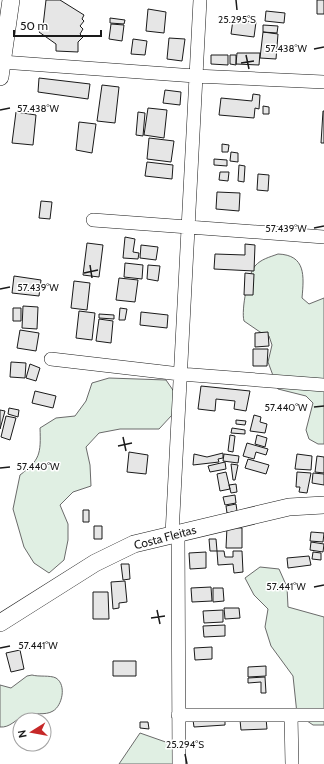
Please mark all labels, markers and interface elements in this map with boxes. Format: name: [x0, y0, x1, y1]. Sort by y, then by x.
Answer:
scale bar: [14, 12, 101, 38]
text: 25.295°S: [218, 13, 256, 26]
text: 50 m: [20, 18, 48, 33]
text: 57.438°W: [265, 42, 307, 55]
text: 57.438°W: [17, 102, 59, 115]
text: 57.439°W: [265, 222, 307, 235]
text: 57.439°W: [17, 281, 59, 294]
text: 57.440°W: [264, 401, 308, 414]
text: 57.440°W: [16, 460, 60, 473]
street label: Costa Fleitas: [132, 521, 198, 553]
text: 57.441°W: [266, 580, 306, 593]
text: 57.441°W: [18, 639, 58, 652]
north arrow: [12, 712, 52, 752]
text: N: [15, 729, 30, 739]
text: 25.294°S: [166, 738, 204, 751]

